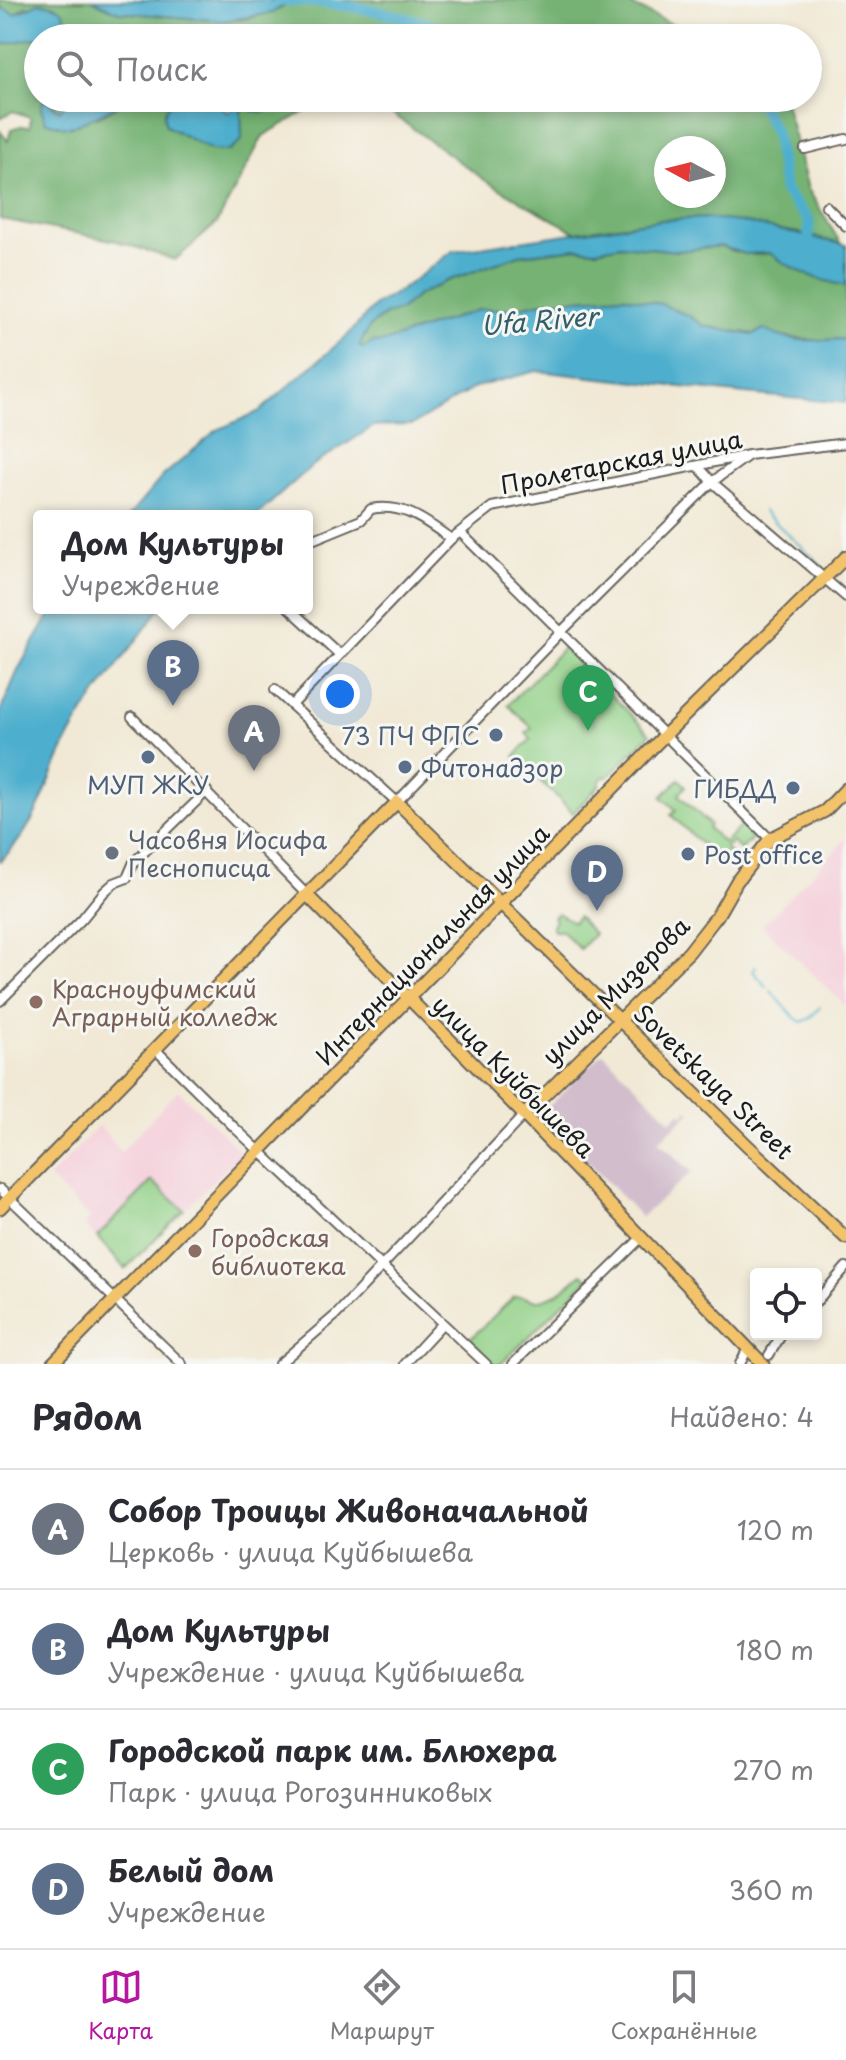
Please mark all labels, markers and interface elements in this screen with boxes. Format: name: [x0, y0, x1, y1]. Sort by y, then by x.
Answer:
search box: [24, 24, 822, 112]
icon: search: [52, 46, 96, 90]
text: Поиск: [116, 46, 207, 91]
north arrow: [654, 136, 726, 208]
water label: Ufa River: [479, 295, 602, 345]
street label: Пролетарская улица: [497, 420, 745, 502]
popup: [33, 510, 313, 614]
text: Дом Культуры: [62, 520, 284, 565]
text: Учреждение: [62, 565, 220, 604]
pin: B: [147, 640, 199, 706]
pin: C: [562, 665, 614, 731]
your location: [320, 674, 360, 714]
pin: A: [228, 705, 280, 771]
place label: 73 ПЧ ФПС: [341, 717, 480, 753]
marker: 73 ПЧ ФПС: [487, 726, 505, 744]
marker: МУП ЖКУ: [139, 748, 157, 766]
place label: Фитонадзор: [421, 749, 563, 785]
marker: Фитонадзор: [396, 758, 414, 776]
place label: МУП ЖКУ: [87, 766, 209, 802]
place label: ГИБДД: [693, 770, 777, 806]
marker: ГИБДД: [784, 779, 802, 797]
street label: Интернациональная улица: [307, 815, 557, 1073]
place label: Часовня Иосифа Песнописца: [128, 821, 327, 885]
place label: Post office: [704, 836, 824, 872]
marker: Часовня Иосифа Песнописца: [103, 844, 121, 862]
pin: D: [571, 845, 623, 911]
marker: Post office: [679, 845, 697, 863]
street label: улица Мизерова: [533, 908, 697, 1072]
place label: Красноуфимский Аграрный колледж: [52, 970, 278, 1034]
street label: улица Куйбышева: [424, 986, 604, 1166]
marker: Красноуфимский Аграрный колледж: [27, 993, 45, 1011]
street label: Sovetskaya Street: [626, 995, 802, 1167]
place label: Городская библиотека: [211, 1219, 346, 1283]
marker: Городская библиотека: [186, 1242, 204, 1260]
map controls: [750, 1268, 822, 1340]
button: locate: [750, 1268, 822, 1340]
text: Рядом: [32, 1390, 143, 1442]
text: Найдено: 4: [669, 1397, 814, 1436]
text: Собор Троицы Живоначальной: [108, 1487, 589, 1532]
text: A: [48, 1510, 68, 1549]
text: 120 m: [737, 1510, 814, 1549]
text: Церковь · улица Куйбышева: [108, 1532, 473, 1571]
text: Дом Культуры: [108, 1607, 330, 1652]
text: B: [49, 1630, 67, 1669]
text: 180 m: [736, 1630, 814, 1669]
text: Учреждение · улица Куйбышева: [108, 1652, 524, 1691]
text: Городской парк им. Блюхера: [108, 1727, 557, 1772]
text: C: [48, 1750, 68, 1789]
text: 270 m: [733, 1750, 814, 1789]
text: Парк · улица Рогозинниковых: [108, 1772, 492, 1811]
text: Белый дом: [108, 1847, 274, 1892]
text: D: [48, 1870, 68, 1909]
text: 360 m: [729, 1870, 814, 1909]
text: Учреждение: [108, 1892, 266, 1931]
tab: Карта: [88, 1965, 153, 2046]
tab: Маршрут: [330, 1965, 434, 2046]
tab: Сохранённые: [611, 1965, 758, 2046]

